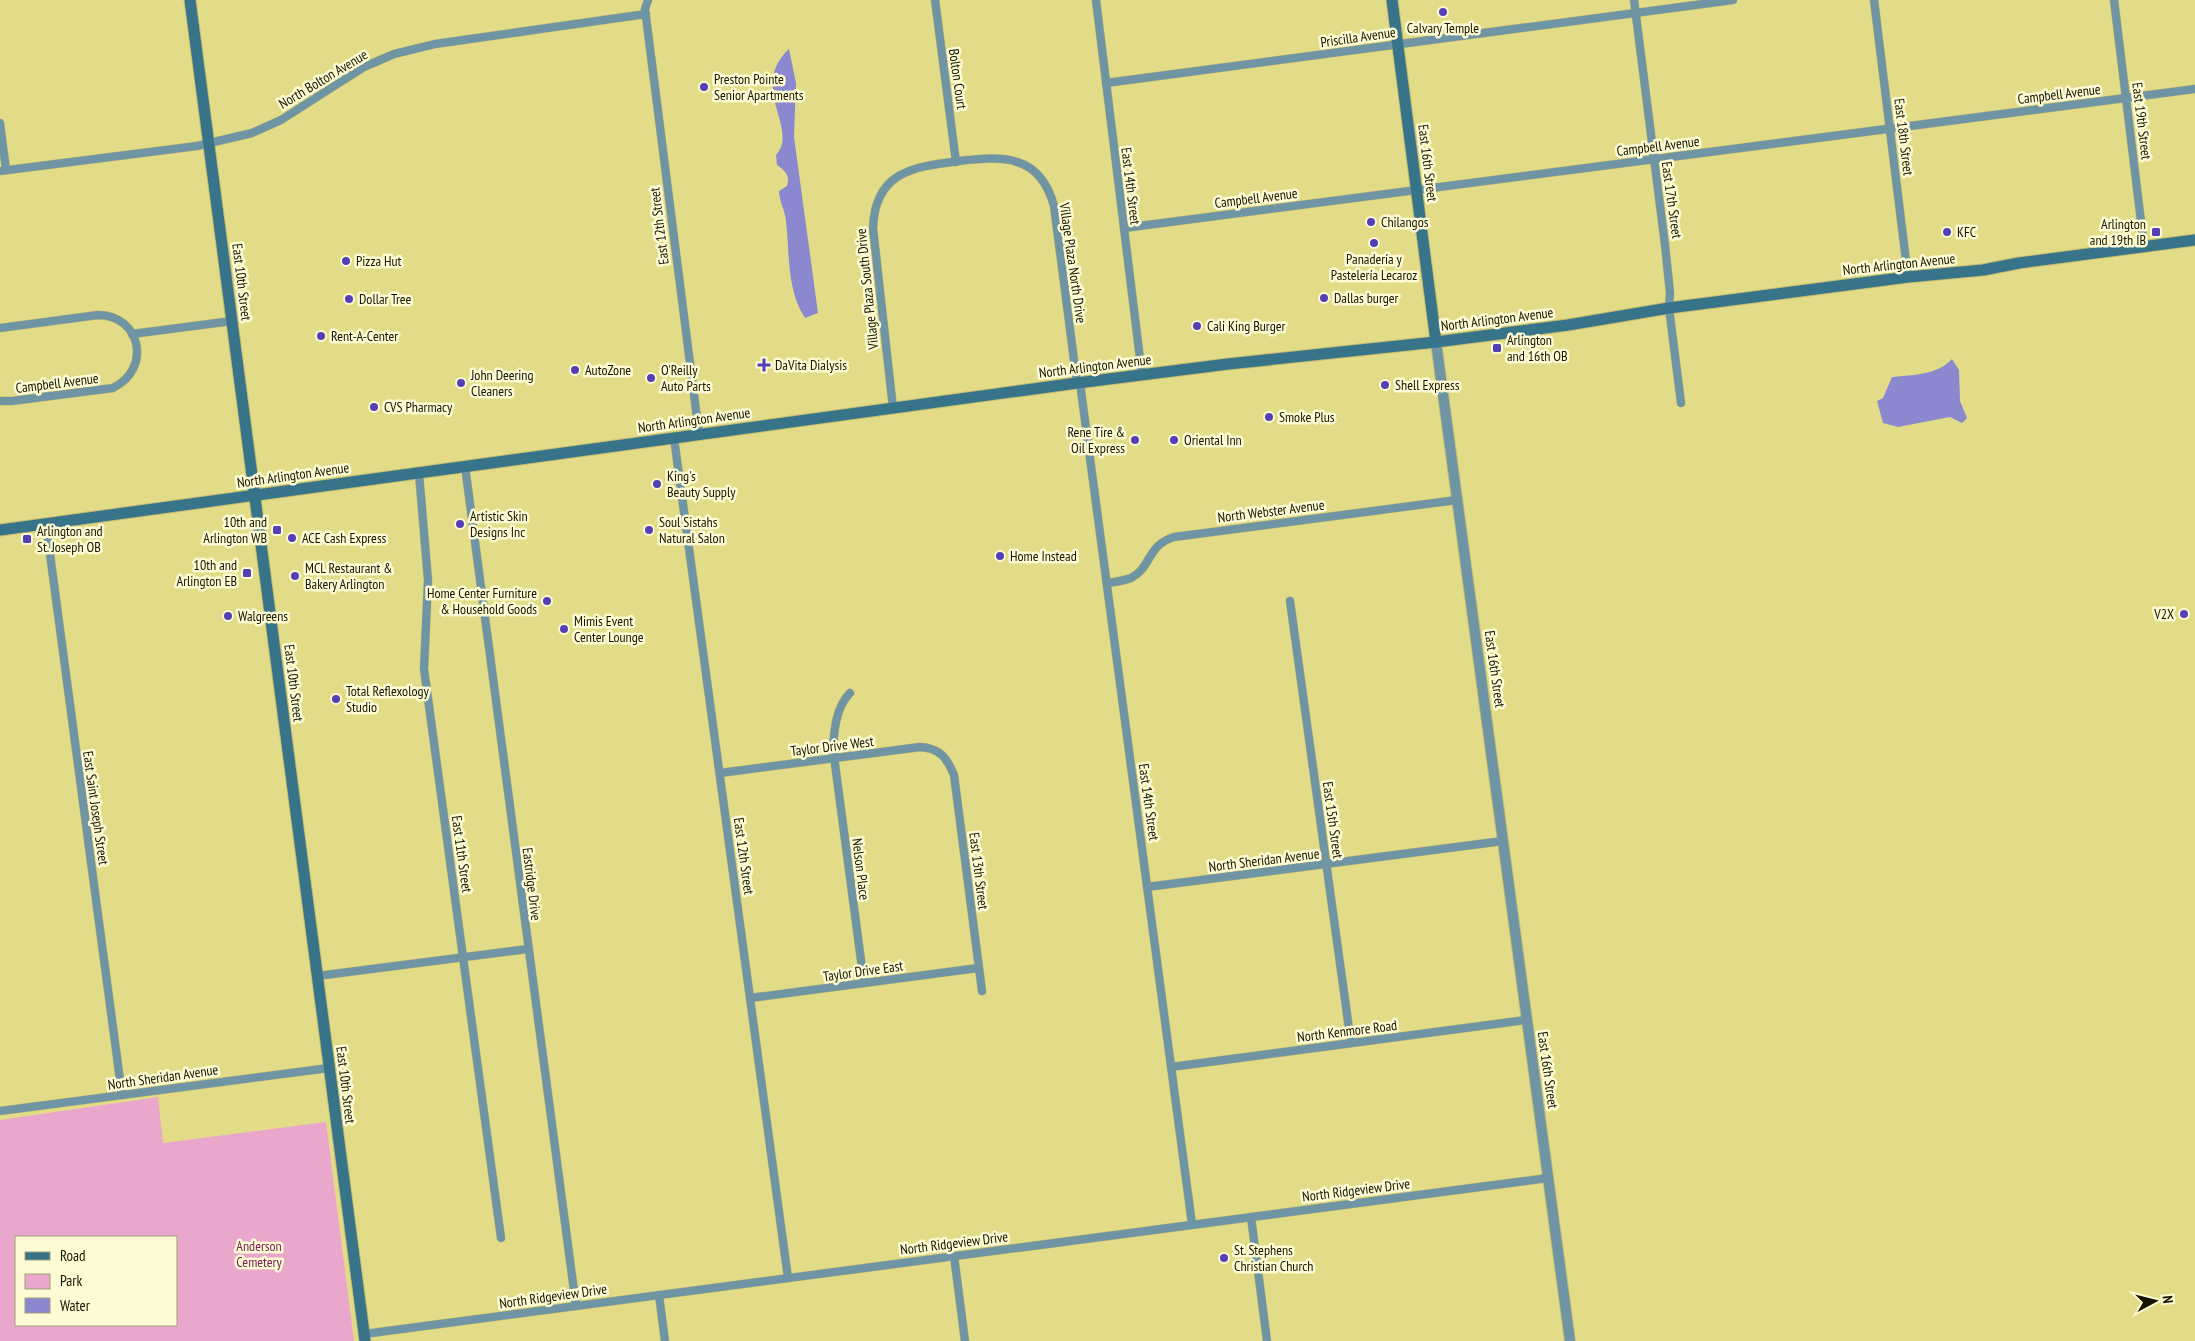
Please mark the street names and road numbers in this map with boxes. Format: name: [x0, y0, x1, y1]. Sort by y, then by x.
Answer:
street label: Priscilla Avenue: [1319, 23, 1397, 51]
street label: North Bolton Avenue: [275, 45, 371, 113]
street label: Bolton Court: [945, 48, 971, 111]
street label: Campbell Avenue: [2017, 80, 2102, 108]
street label: East 19th Street: [2128, 81, 2156, 161]
street label: East 18th Street: [1890, 97, 1918, 177]
street label: East 16th Street: [1414, 123, 1442, 203]
street label: Campbell Avenue: [1616, 132, 1701, 160]
street label: East 14th Street: [1117, 146, 1145, 226]
street label: East 17th Street: [1658, 160, 1686, 240]
street label: Campbell Avenue: [1214, 184, 1299, 212]
street label: East 12th Street: [645, 186, 673, 266]
street label: Village Plaza North Drive: [1056, 201, 1090, 325]
street label: Village Plaza South Drive: [852, 227, 882, 351]
street label: East 10th Street: [228, 242, 256, 322]
street label: North Arlington Avenue: [1842, 249, 1956, 279]
street label: North Arlington Avenue: [1440, 303, 1555, 335]
street label: North Arlington Avenue: [1038, 350, 1153, 382]
street label: Campbell Avenue: [15, 369, 100, 397]
street label: North Arlington Avenue: [637, 403, 752, 437]
street label: North Arlington Avenue: [236, 458, 351, 492]
street label: North Webster Avenue: [1217, 495, 1326, 526]
street label: East 16th Street: [1481, 629, 1509, 709]
street label: East 10th Street: [280, 643, 308, 723]
street label: Taylor Drive West: [789, 732, 875, 760]
street label: East Saint Joseph Street: [79, 750, 113, 866]
street label: East 14th Street: [1135, 762, 1163, 842]
street label: East 15th Street: [1319, 780, 1347, 860]
street label: East 11th Street: [448, 814, 476, 894]
street label: East 12th Street: [730, 816, 758, 896]
street label: East 13th Street: [965, 831, 993, 911]
street label: Nelson Place: [848, 837, 874, 901]
street label: North Sheridan Avenue: [1208, 844, 1321, 876]
street label: Eastridge Drive: [519, 846, 545, 922]
street label: Taylor Drive East: [822, 956, 904, 986]
street label: North Kenmore Road: [1296, 1016, 1398, 1046]
street label: East 16th Street: [1534, 1030, 1562, 1110]
street label: East 10th Street: [332, 1045, 360, 1125]
street label: North Sheridan Avenue: [107, 1060, 220, 1094]
street label: North Ridgeview Drive: [1301, 1174, 1411, 1206]
street label: North Ridgeview Drive: [899, 1227, 1009, 1259]
street label: North Ridgeview Drive: [498, 1279, 608, 1312]

